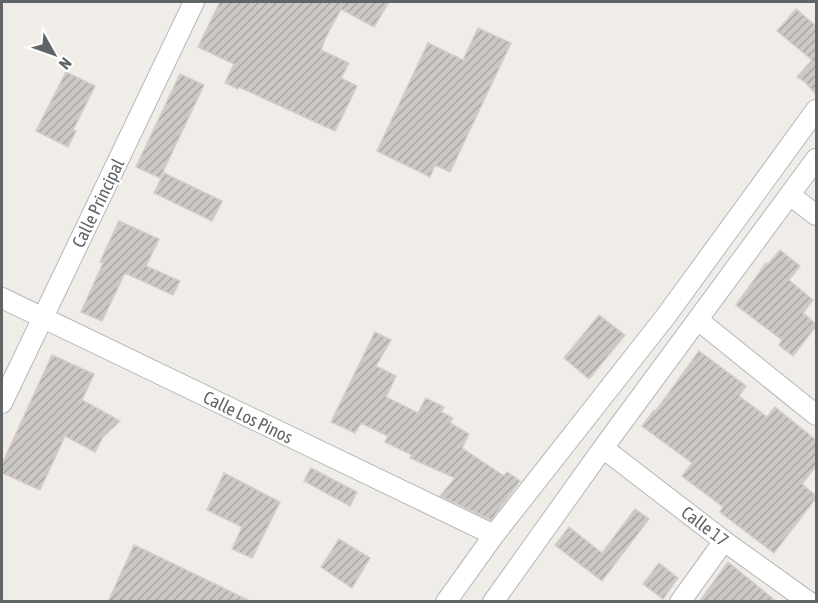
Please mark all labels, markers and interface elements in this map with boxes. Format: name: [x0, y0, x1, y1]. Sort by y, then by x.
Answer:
north arrow: [24, 24, 84, 84]
text: N: [56, 54, 75, 73]
street label: Calle Principal: [68, 155, 129, 251]
street label: Calle Los Pinos: [200, 386, 296, 448]
street label: Calle 17: [677, 502, 733, 550]

